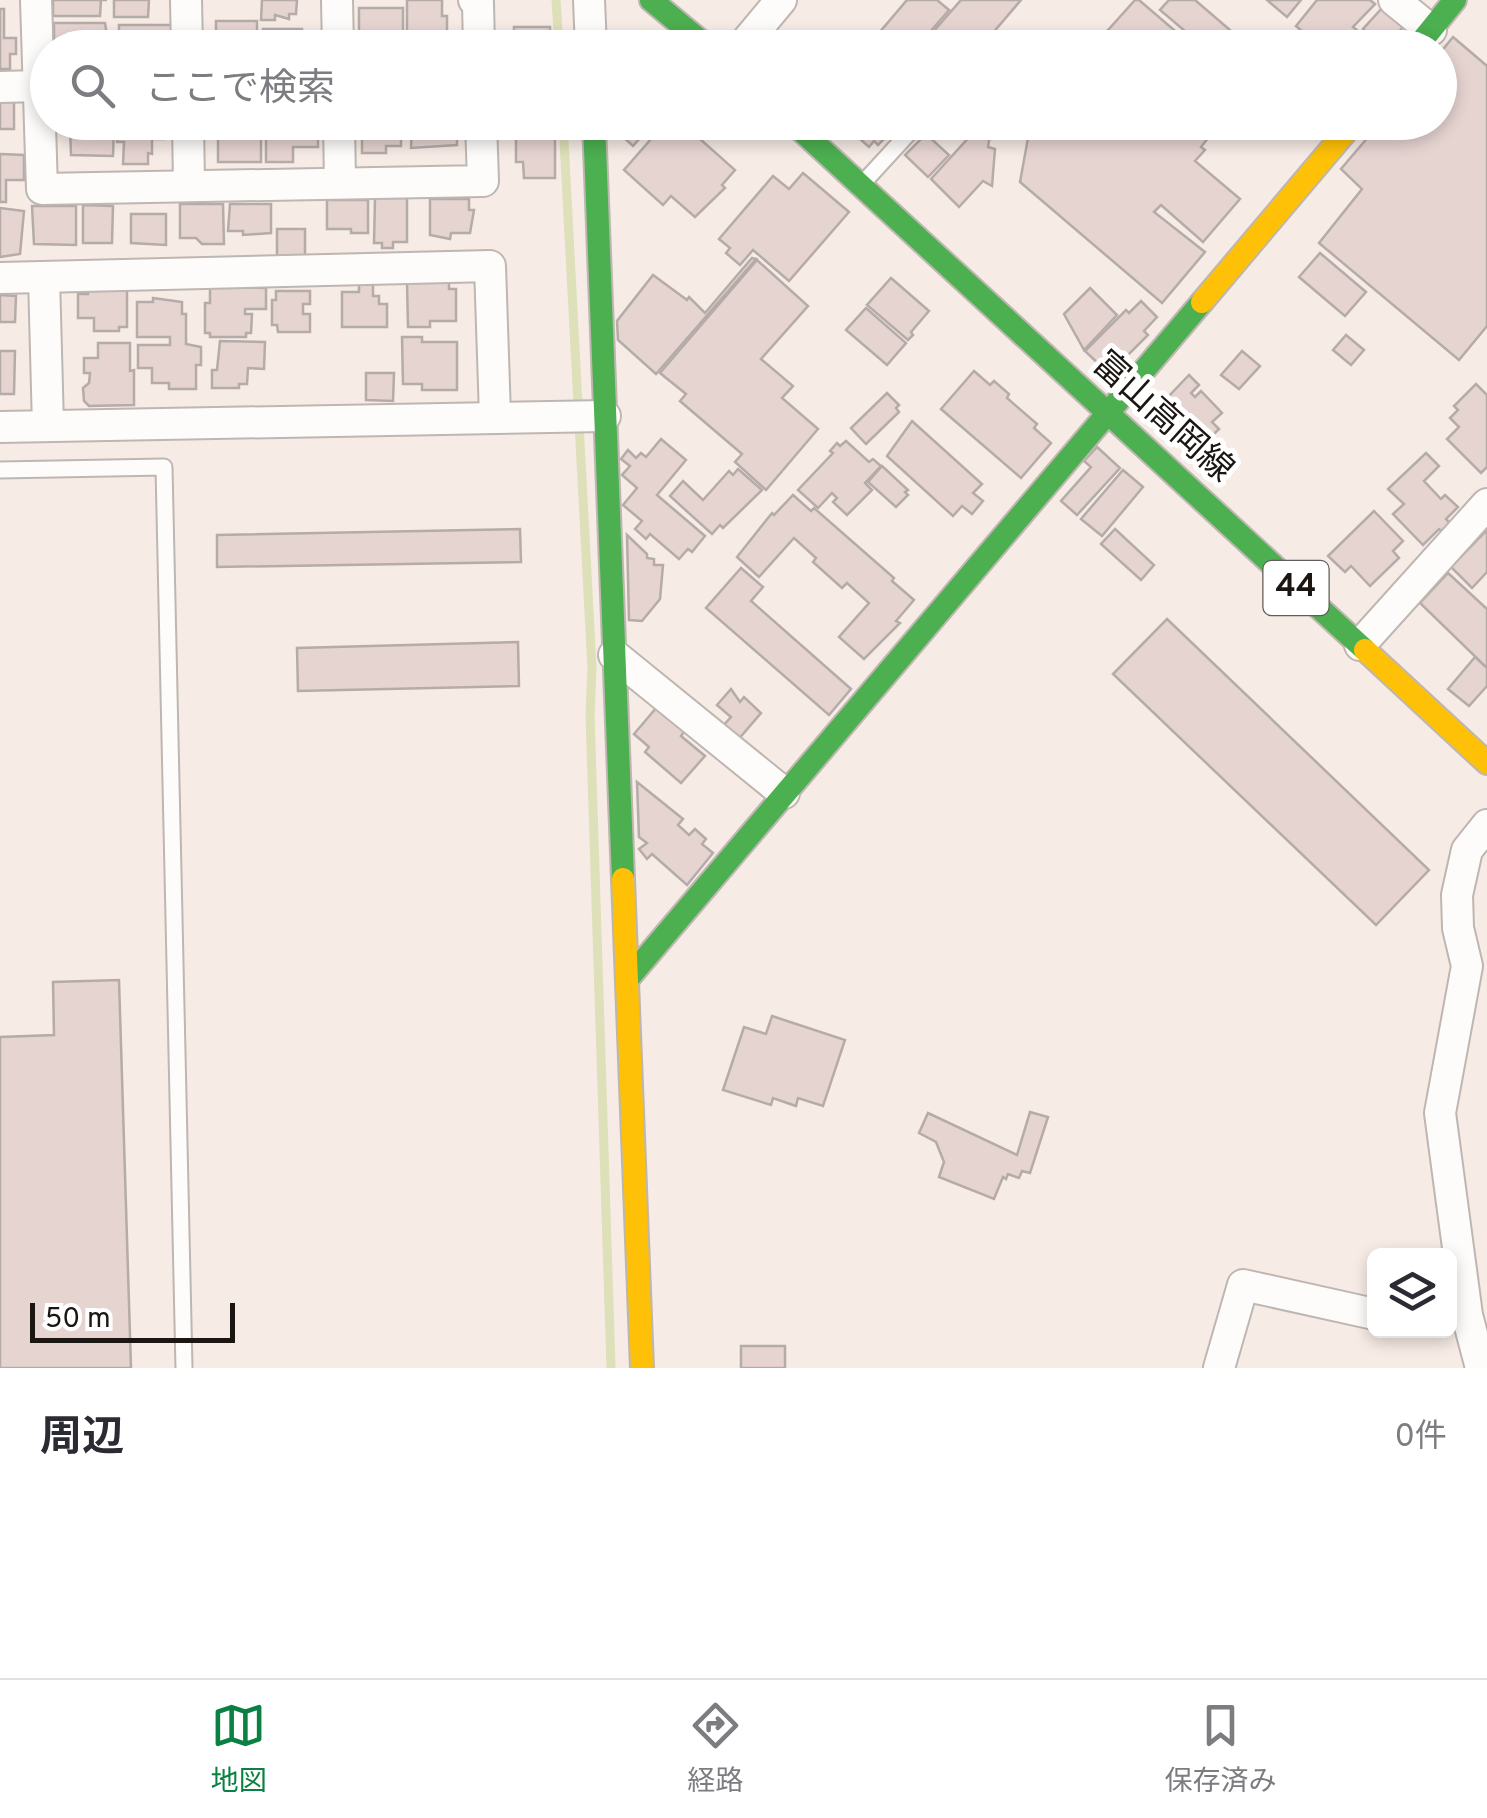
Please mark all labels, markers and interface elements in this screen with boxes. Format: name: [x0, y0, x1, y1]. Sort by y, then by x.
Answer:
search box: [30, 30, 1457, 140]
icon: search: [65, 58, 120, 113]
text: ここで検索: [145, 66, 335, 115]
street label: 富山高岡線: [1082, 343, 1242, 493]
road number: 44: [1264, 561, 1328, 615]
map controls: [1367, 1248, 1457, 1338]
button: layers: [1367, 1248, 1457, 1338]
scale bar: [30, 1298, 235, 1342]
text: 50 m: [45, 1302, 111, 1338]
text: 周辺: [40, 1413, 124, 1466]
text: 0件: [1394, 1418, 1447, 1458]
tab: 地図: [210, 1698, 267, 1801]
tab: 経路: [687, 1698, 744, 1801]
tab: 保存済み: [1164, 1698, 1277, 1801]

